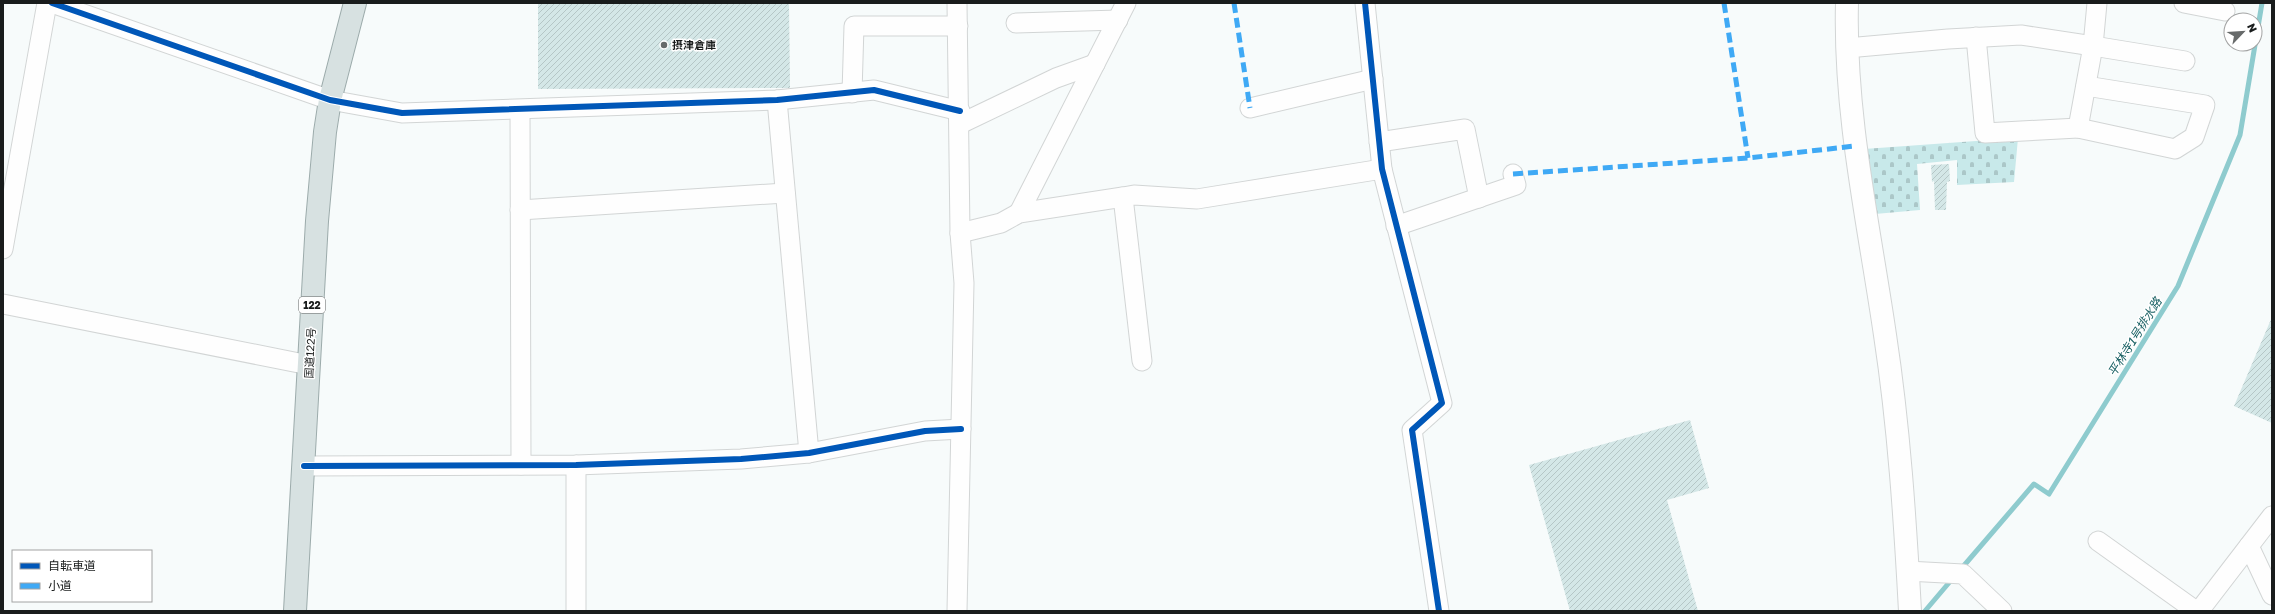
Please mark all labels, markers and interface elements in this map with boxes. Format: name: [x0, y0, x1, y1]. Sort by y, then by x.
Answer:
north arrow: [2223, 12, 2263, 52]
text: N: [2245, 21, 2260, 34]
place label: 摂津倉庫: [672, 38, 716, 51]
marker: 摂津倉庫: [659, 40, 669, 50]
water label: 平林寺1号排水路: [2104, 294, 2165, 379]
road number: 122: [299, 297, 325, 313]
street label: 国道122号: [302, 327, 317, 379]
legend: [12, 550, 152, 602]
text: 自転車道: [48, 558, 96, 573]
text: 小道: [48, 578, 72, 593]

